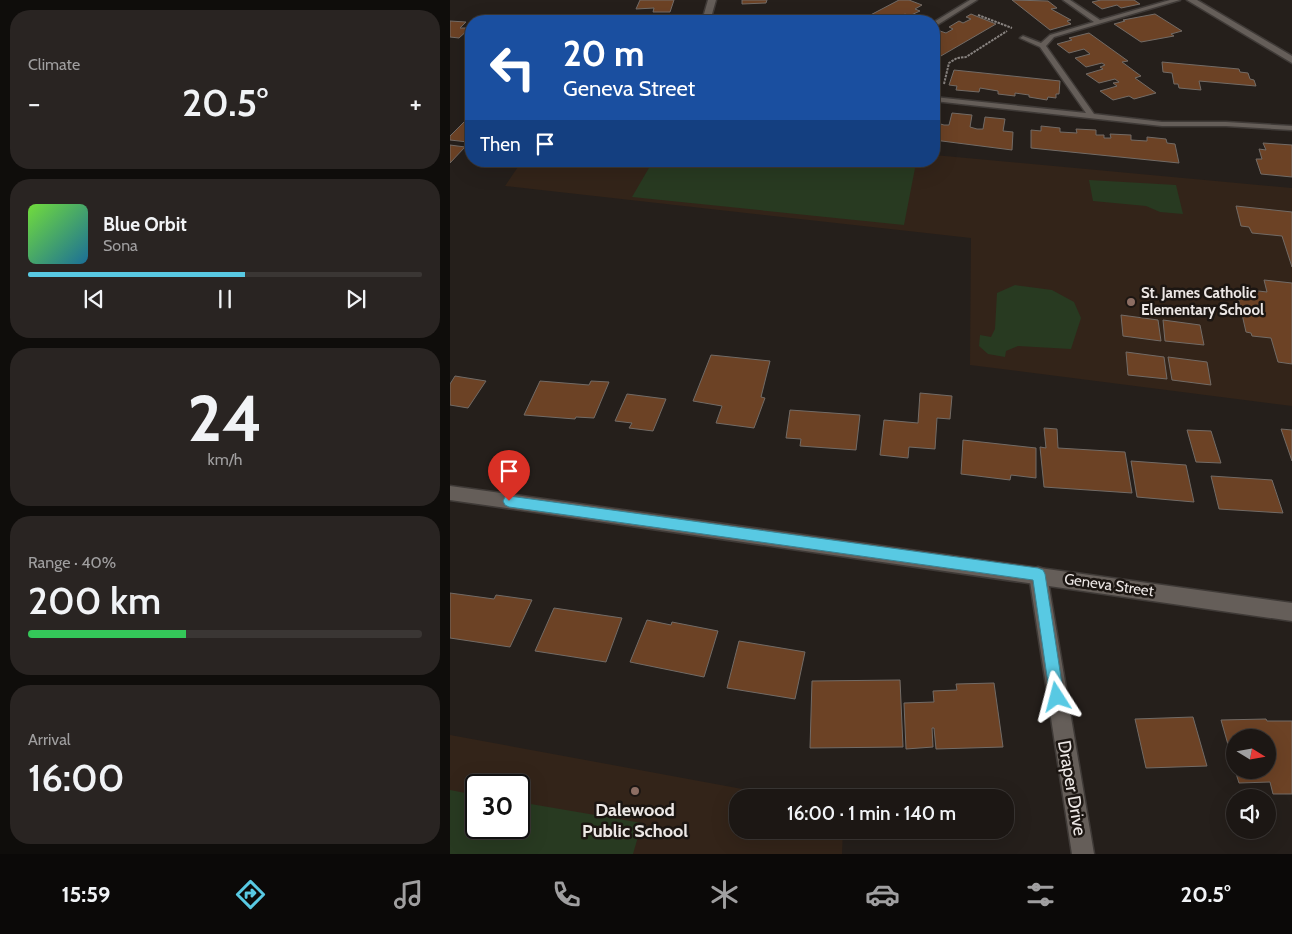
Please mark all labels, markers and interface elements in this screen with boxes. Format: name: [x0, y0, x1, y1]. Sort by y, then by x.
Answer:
text: 20 m: [563, 32, 645, 75]
icon: left: [480, 35, 545, 100]
text: Climate: [28, 55, 80, 74]
text: Geneva Street: [563, 75, 695, 102]
text: 20.5°: [182, 79, 268, 126]
text: −: [28, 86, 40, 120]
text: +: [410, 86, 422, 120]
icon: arrive: [531, 130, 559, 158]
text: Then: [480, 133, 521, 156]
text: Blue Orbit: [103, 213, 187, 236]
text: Sona: [103, 236, 138, 255]
place label: St. James Catholic Elementary School: [1141, 284, 1264, 319]
icon: previous: [80, 285, 108, 313]
icon: pause: [211, 285, 239, 313]
icon: next: [342, 285, 370, 313]
marker: St. James Catholic Elementary School: [1125, 296, 1137, 308]
text: 24: [188, 378, 262, 457]
text: km/h: [207, 450, 243, 469]
pin: [488, 450, 530, 501]
icon: arrive: [495, 457, 523, 485]
text: Range · 40%: [28, 553, 116, 572]
street label: Geneva Street: [1063, 570, 1155, 600]
text: 200 km: [28, 577, 161, 624]
position arrow: [1030, 670, 1082, 722]
north arrow: [1226, 729, 1276, 779]
map controls: [1226, 729, 1276, 839]
text: Arrival: [28, 730, 71, 749]
street label: Draper Drive: [1053, 739, 1091, 837]
text: 16:00: [28, 754, 125, 801]
speed limit sign: 30: [465, 774, 530, 839]
marker: Dalewood Public School: [629, 785, 641, 797]
button: sound: [1226, 789, 1276, 839]
place label: Dalewood Public School: [582, 799, 688, 842]
text: 16:00 · 1 min · 140 m: [787, 802, 956, 825]
icon: directions: [233, 877, 268, 912]
icon: music: [391, 877, 426, 912]
icon: phone: [549, 877, 584, 912]
icon: climate: [707, 877, 742, 912]
icon: car: [865, 877, 900, 912]
icon: filters: [1023, 877, 1058, 912]
text: 15:59: [61, 881, 110, 908]
text: 20.5°: [1181, 881, 1231, 908]

